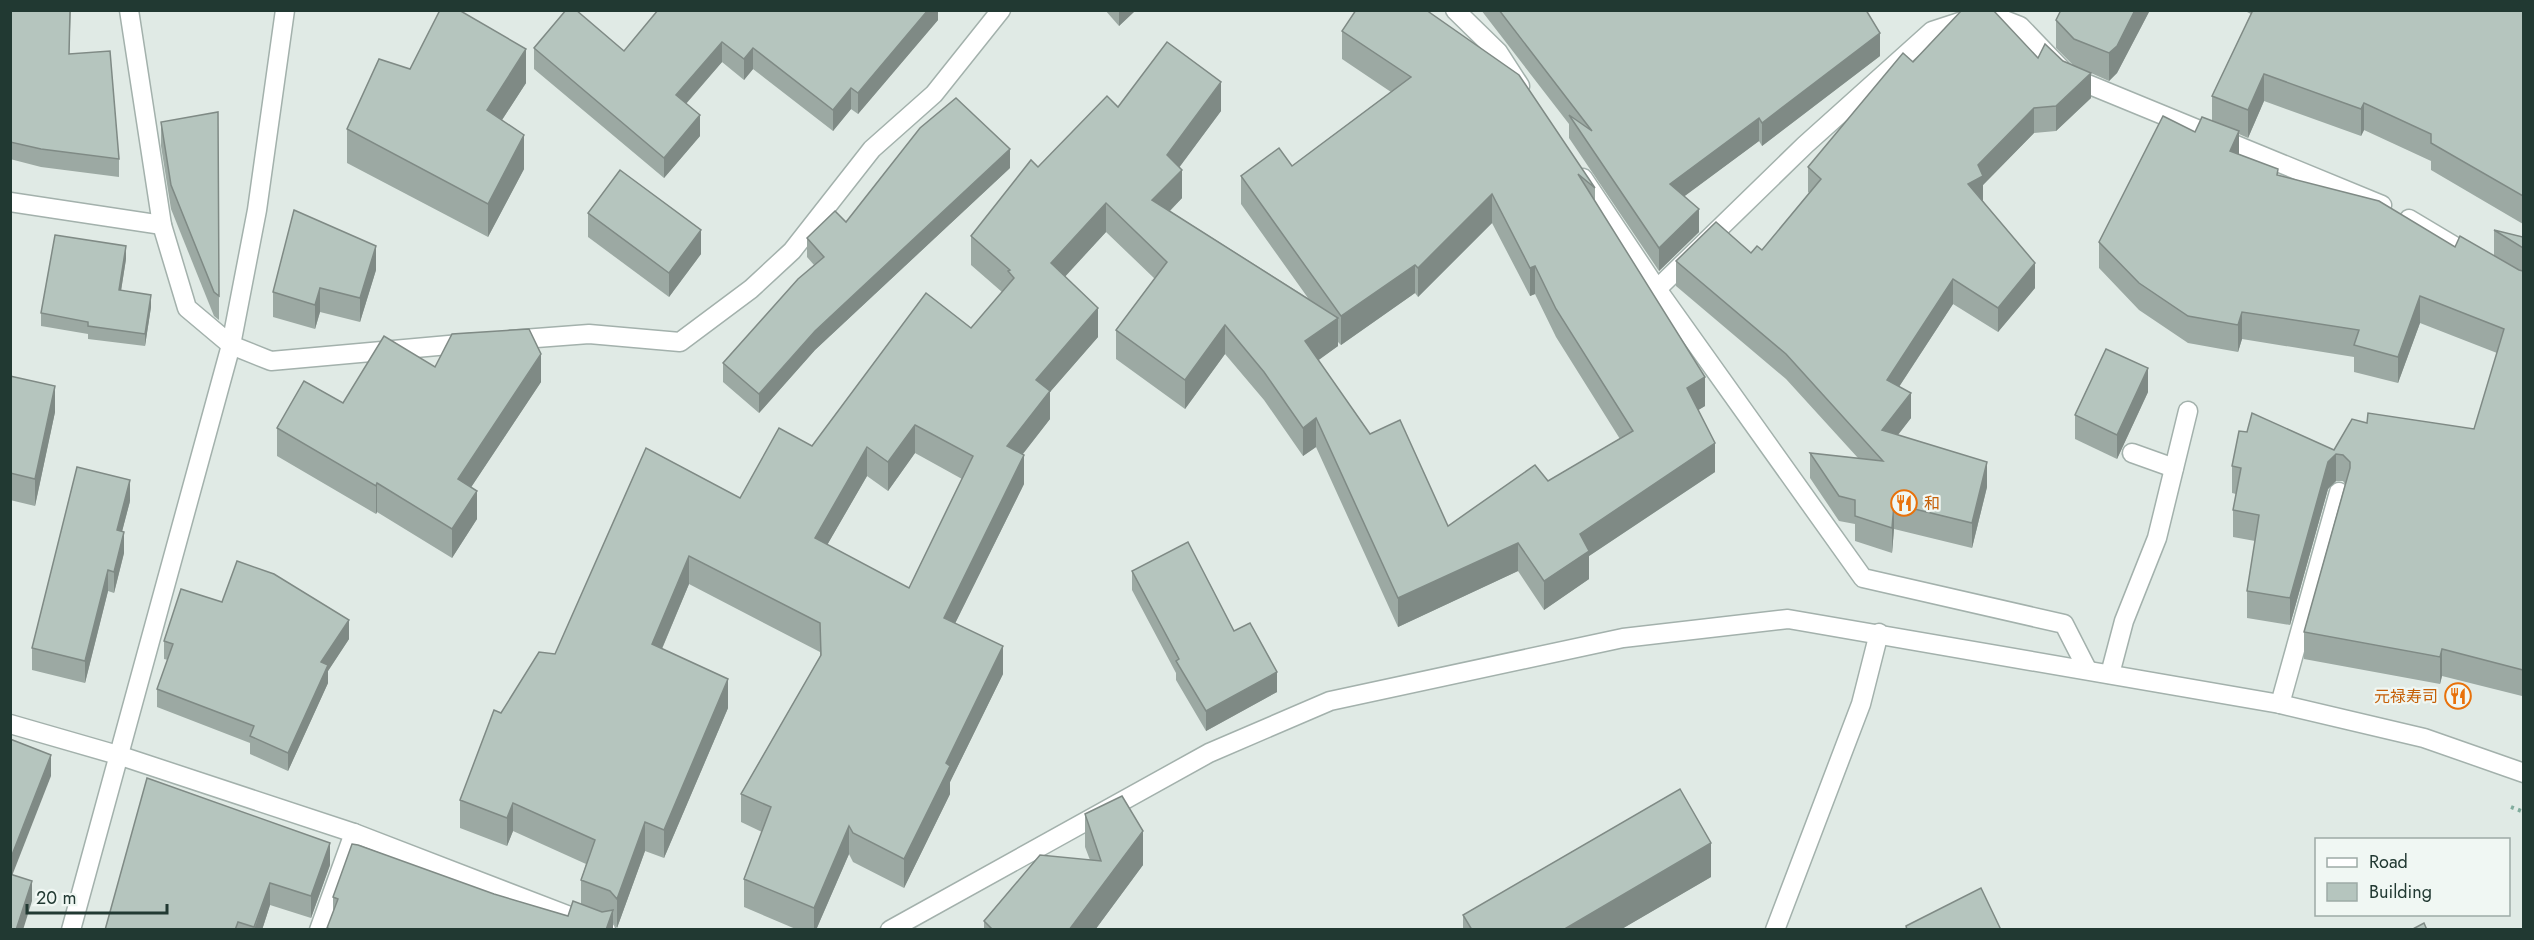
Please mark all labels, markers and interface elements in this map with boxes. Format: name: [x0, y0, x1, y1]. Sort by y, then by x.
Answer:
restaurant icon: 和: [1889, 488, 1919, 518]
place label: 和: [1924, 492, 1940, 515]
restaurant icon: 元禄寿司: [2443, 681, 2473, 711]
place label: 元禄寿司: [2374, 685, 2438, 708]
legend: [2315, 838, 2510, 916]
text: Road: [2369, 849, 2408, 875]
scale bar: [27, 877, 166, 915]
text: Building: [2369, 879, 2432, 905]
text: 20 m: [36, 885, 76, 911]

